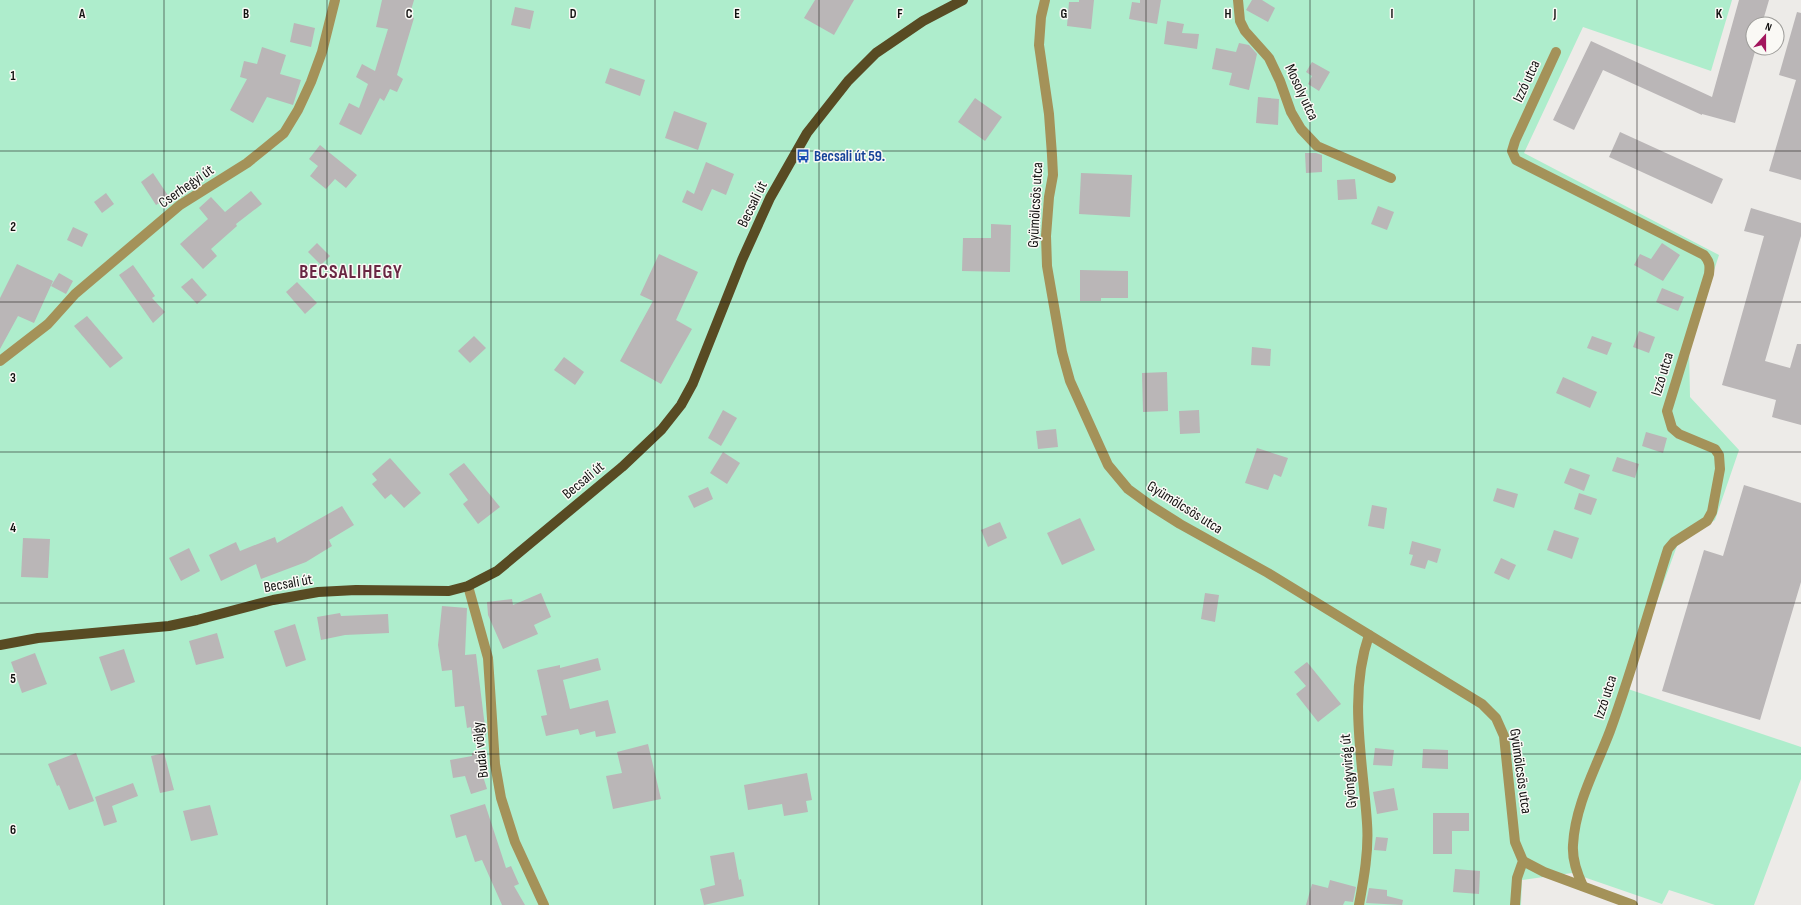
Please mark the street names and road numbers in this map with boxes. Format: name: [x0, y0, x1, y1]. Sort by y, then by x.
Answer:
street label: Izzó utca: [1508, 57, 1545, 105]
street label: Mosoly utca: [1280, 61, 1323, 124]
street label: Cserhegyi út: [155, 160, 218, 212]
street label: Gyümölcsös utca: [1024, 162, 1047, 248]
street label: Becsali út: [733, 178, 772, 230]
street label: Izzó utca: [1647, 350, 1678, 398]
street label: Becsali út: [558, 457, 608, 503]
street label: Gyümölcsös utca: [1143, 477, 1226, 538]
street label: Becsali út: [262, 570, 314, 597]
street label: Izzó utca: [1590, 673, 1621, 721]
street label: Budai völgy: [468, 721, 493, 779]
street label: Gyümölcsös utca: [1505, 727, 1536, 815]
street label: Gyöngyvirág út: [1336, 732, 1361, 809]

